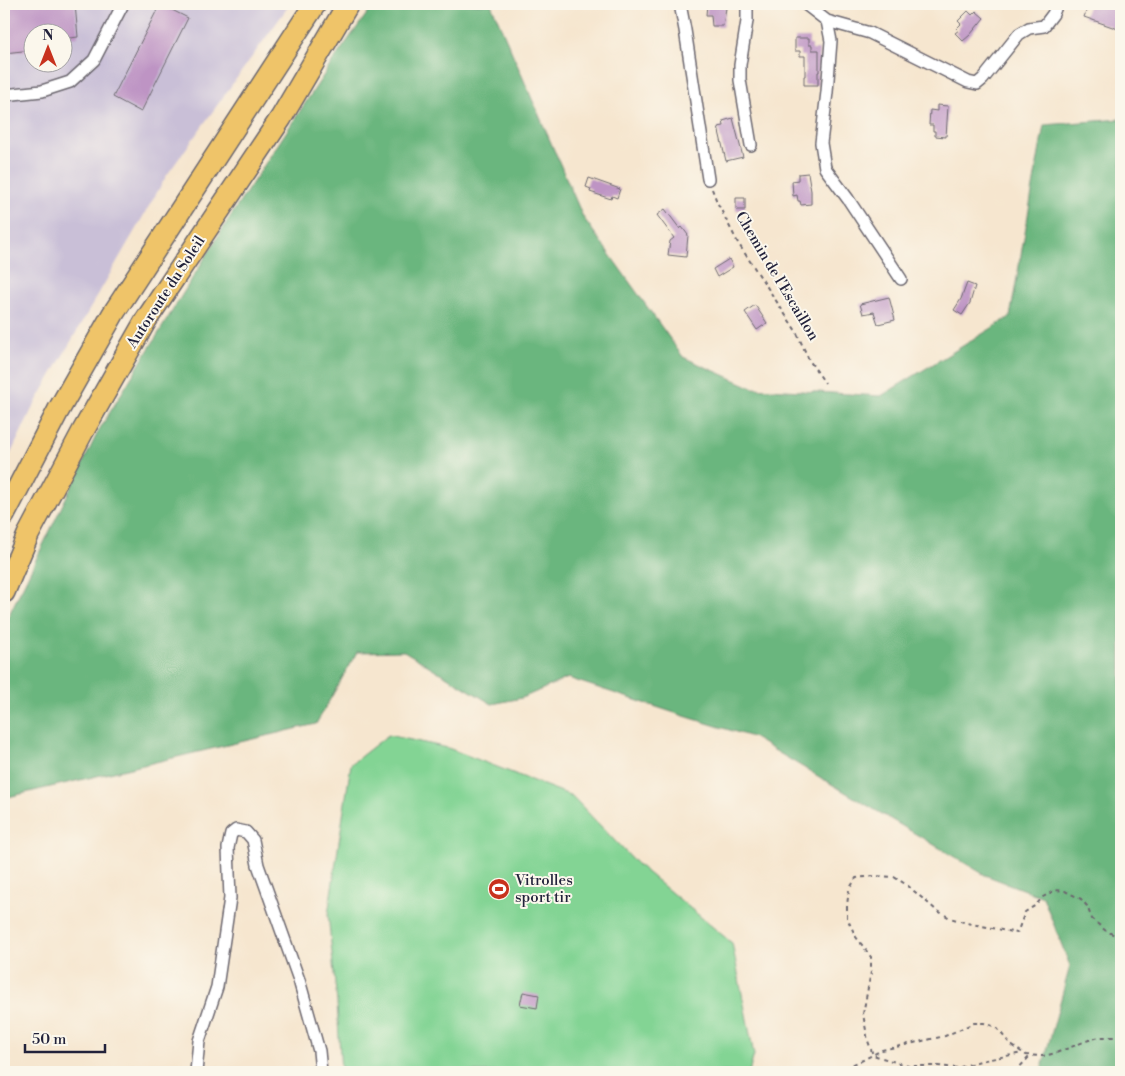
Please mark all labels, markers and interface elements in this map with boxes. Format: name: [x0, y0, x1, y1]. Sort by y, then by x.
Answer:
north arrow: [22, 22, 72, 72]
text: N: [42, 27, 54, 45]
street label: Chemin de l'Escaillon: [731, 208, 823, 344]
street label: Autoroute du Soleil: [122, 232, 210, 353]
place label: Vitrolles sport tir: [514, 871, 573, 907]
sports icon: Vitrolles sport tir: [487, 877, 511, 901]
scale bar: [25, 1021, 105, 1053]
text: 50 m: [32, 1030, 66, 1049]

